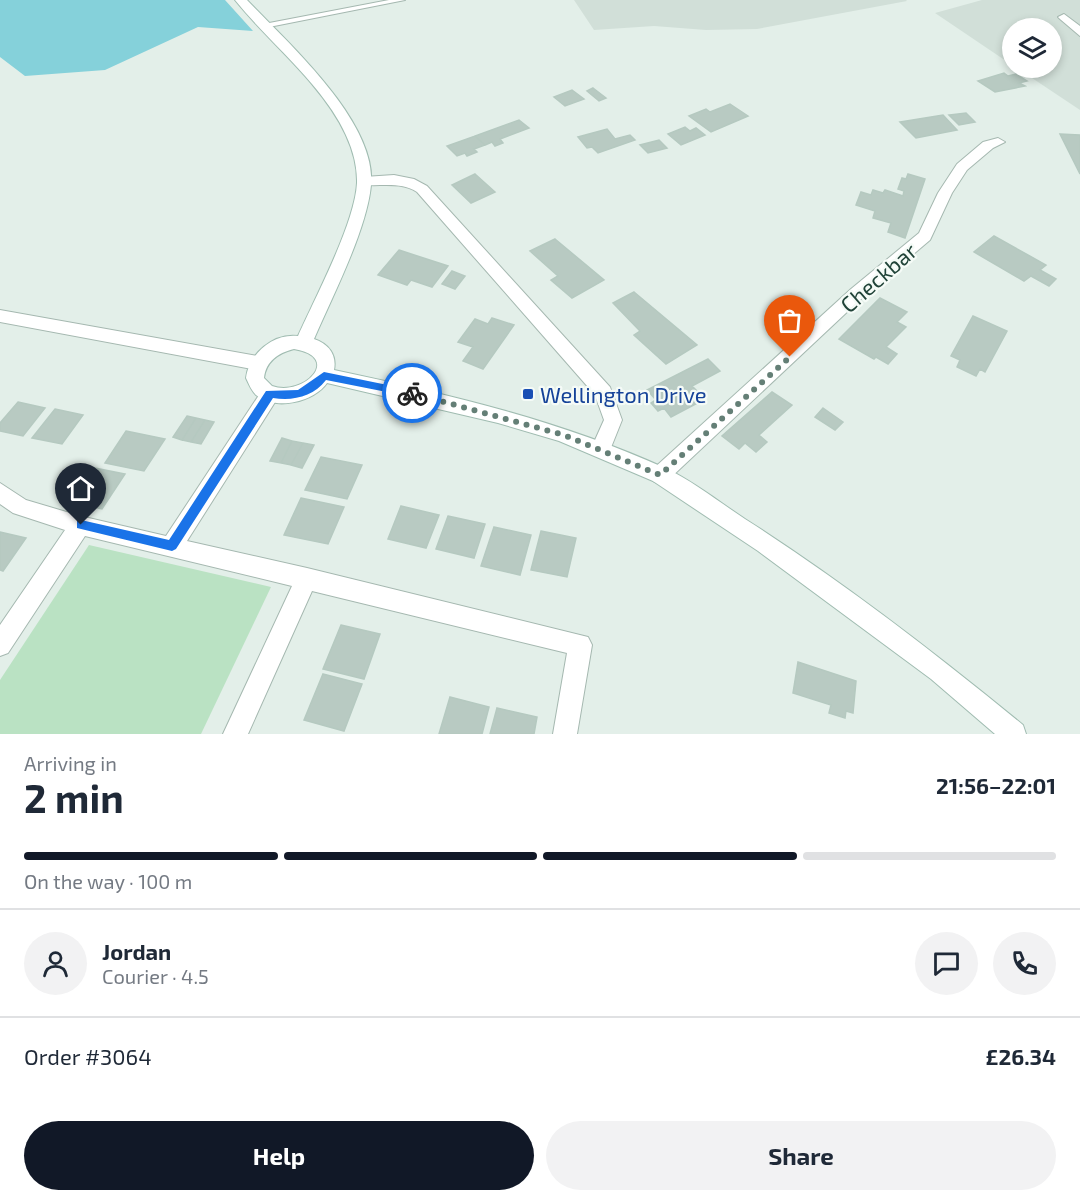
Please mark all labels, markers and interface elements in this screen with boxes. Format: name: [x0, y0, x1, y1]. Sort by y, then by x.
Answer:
map controls: [1002, 18, 1062, 78]
button: layers: [1002, 18, 1062, 78]
street label: Checkbar: [835, 237, 922, 317]
pin: [764, 295, 815, 357]
icon: bag: [773, 304, 806, 337]
courier: [382, 363, 442, 423]
icon: bike: [396, 377, 429, 410]
place label: Wellington Drive: [540, 381, 707, 407]
marker: Wellington Drive: [521, 387, 535, 401]
pin: [55, 463, 106, 525]
icon: home: [64, 472, 97, 505]
text: Arriving in: [24, 751, 117, 775]
text: 21:56–22:01: [936, 772, 1056, 798]
text: 2 min: [24, 774, 124, 821]
text: On the way · 100 m: [24, 869, 192, 893]
button: person: [24, 932, 87, 995]
button: chat: [915, 932, 978, 995]
button: phone: [993, 932, 1056, 995]
text: Jordan: [102, 938, 171, 964]
text: Courier · 4.5: [102, 964, 209, 988]
text: Order #3064: [24, 1043, 152, 1069]
text: £26.34: [985, 1043, 1056, 1069]
button: Help: [24, 1121, 534, 1190]
button: Share: [546, 1121, 1056, 1190]

